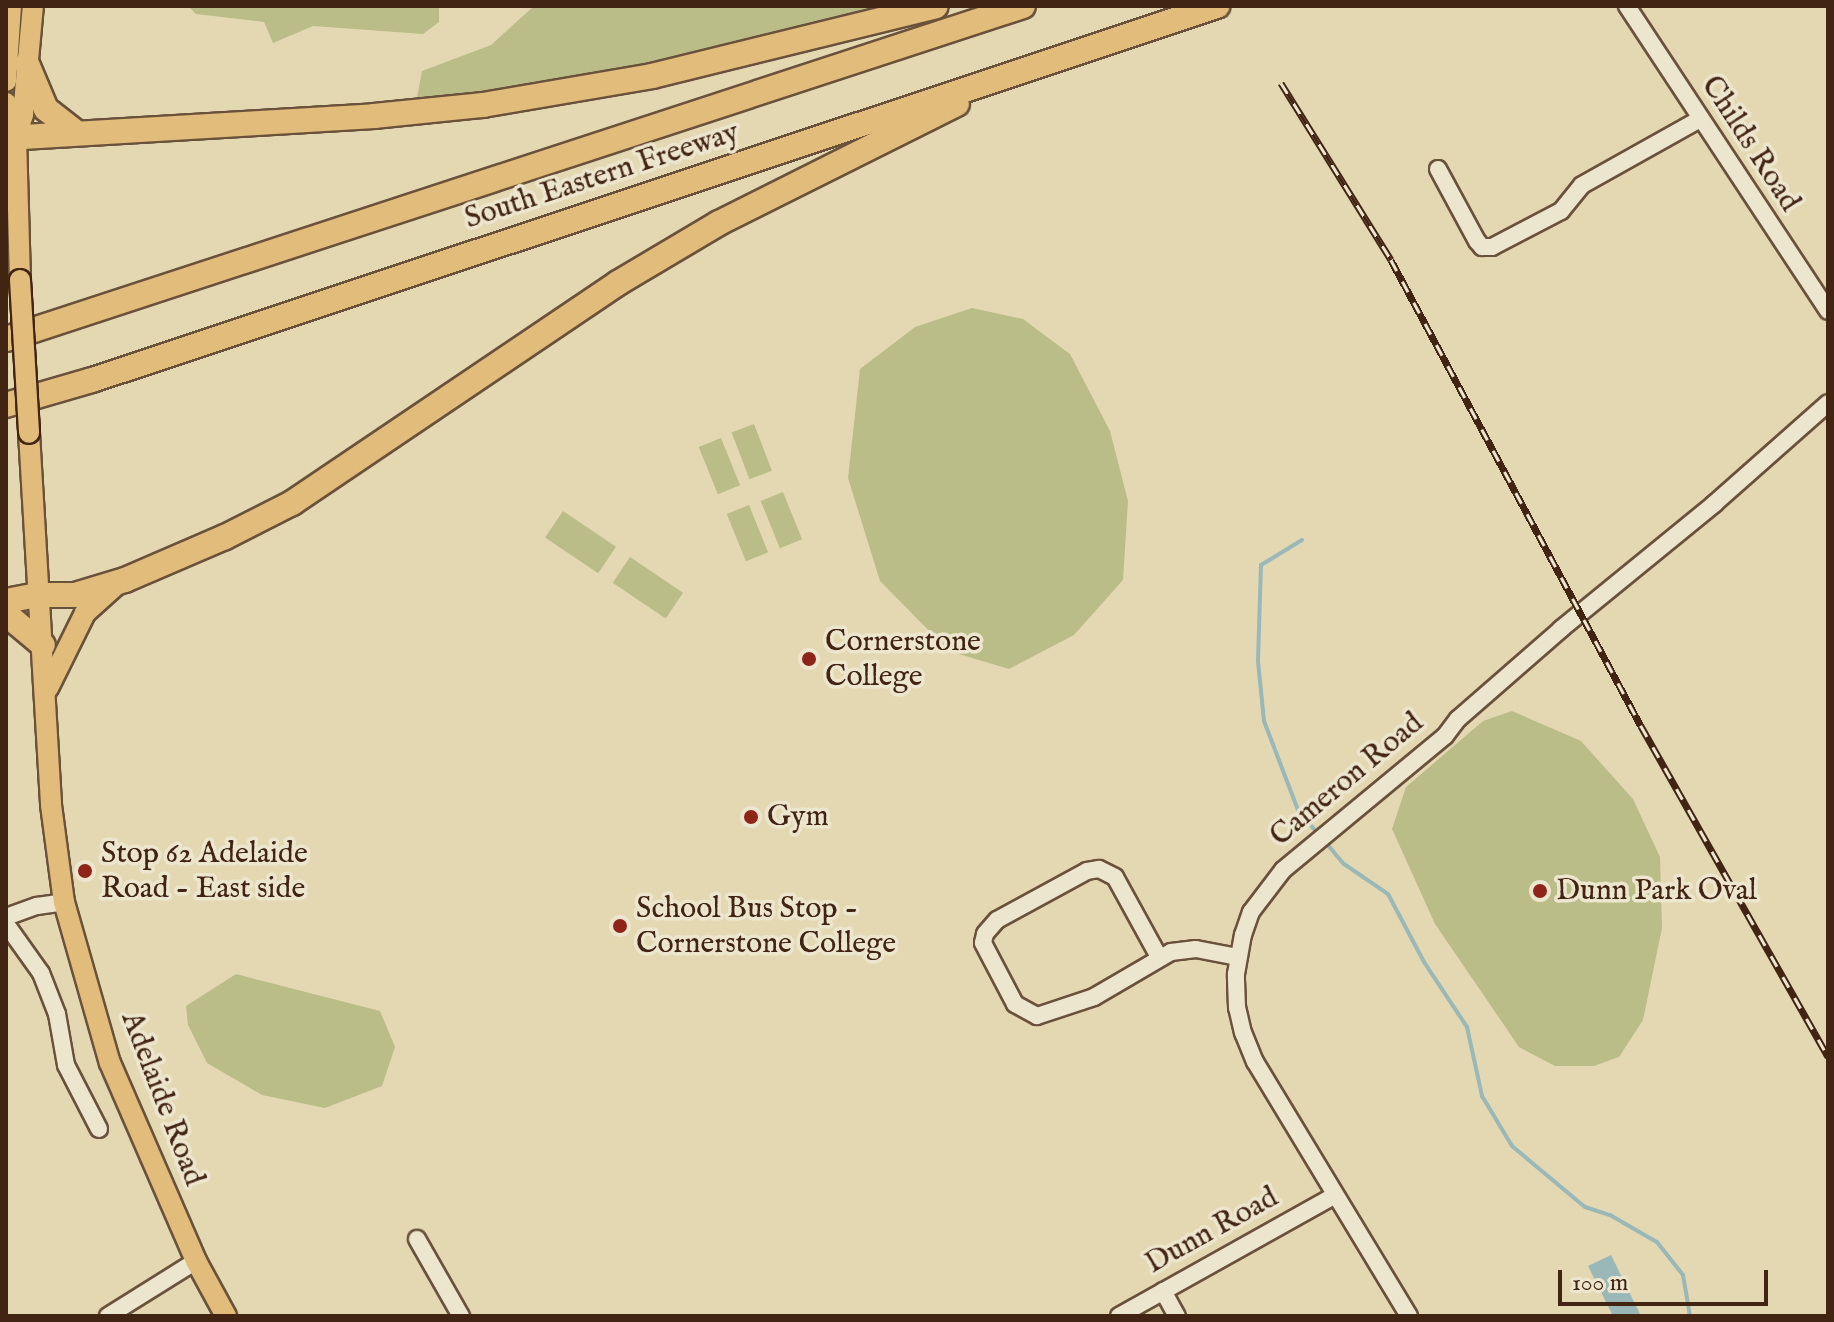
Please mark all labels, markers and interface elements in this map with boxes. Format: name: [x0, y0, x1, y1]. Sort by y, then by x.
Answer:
street label: Childs Road: [1693, 69, 1807, 219]
street label: South Eastern Freeway: [460, 115, 744, 237]
place label: Cornerstone College: [825, 624, 981, 694]
marker: Cornerstone College: [800, 650, 818, 668]
street label: Cameron Road: [1263, 706, 1431, 854]
place label: Gym: [767, 799, 829, 835]
marker: Gym: [742, 808, 760, 826]
place label: Stop 62 Adelaide Road - East side: [101, 836, 308, 906]
marker: Stop 62 Adelaide Road - East side: [76, 862, 94, 880]
place label: Dunn Park Oval: [1556, 873, 1757, 909]
marker: Dunn Park Oval: [1531, 882, 1549, 900]
place label: School Bus Stop - Cornerstone College: [636, 891, 896, 962]
marker: School Bus Stop - Cornerstone College: [611, 917, 629, 935]
street label: Adelaide Road: [112, 1007, 212, 1191]
street label: Dunn Road: [1139, 1180, 1285, 1282]
scale bar: [1562, 1254, 1772, 1304]
text: 100 m: [1572, 1268, 1628, 1299]

